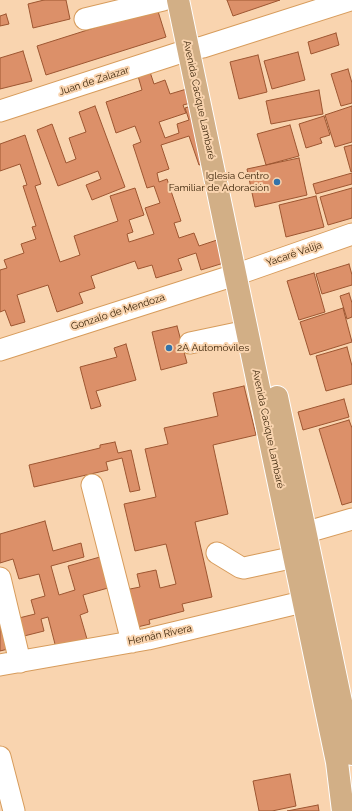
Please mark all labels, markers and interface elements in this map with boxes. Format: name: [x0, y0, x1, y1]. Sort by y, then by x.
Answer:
street label: Avenida Cacique Lambaré: [181, 39, 217, 161]
street label: Juan de Zalazar: [57, 64, 131, 98]
place label: Iglesia Centro Familiar de Adoración: [169, 170, 269, 194]
marker: Iglesia Centro Familiar de Adoración: [272, 177, 282, 187]
street label: Yacaré Valija: [265, 239, 323, 269]
street label: Gonzalo de Mendoza: [70, 291, 166, 333]
place label: 2A Automóviles: [177, 342, 249, 354]
marker: 2A Automóviles: [164, 343, 174, 353]
street label: Avenida Cacique Lambaré: [250, 368, 286, 490]
street label: Hernán Rivera: [127, 622, 193, 648]

